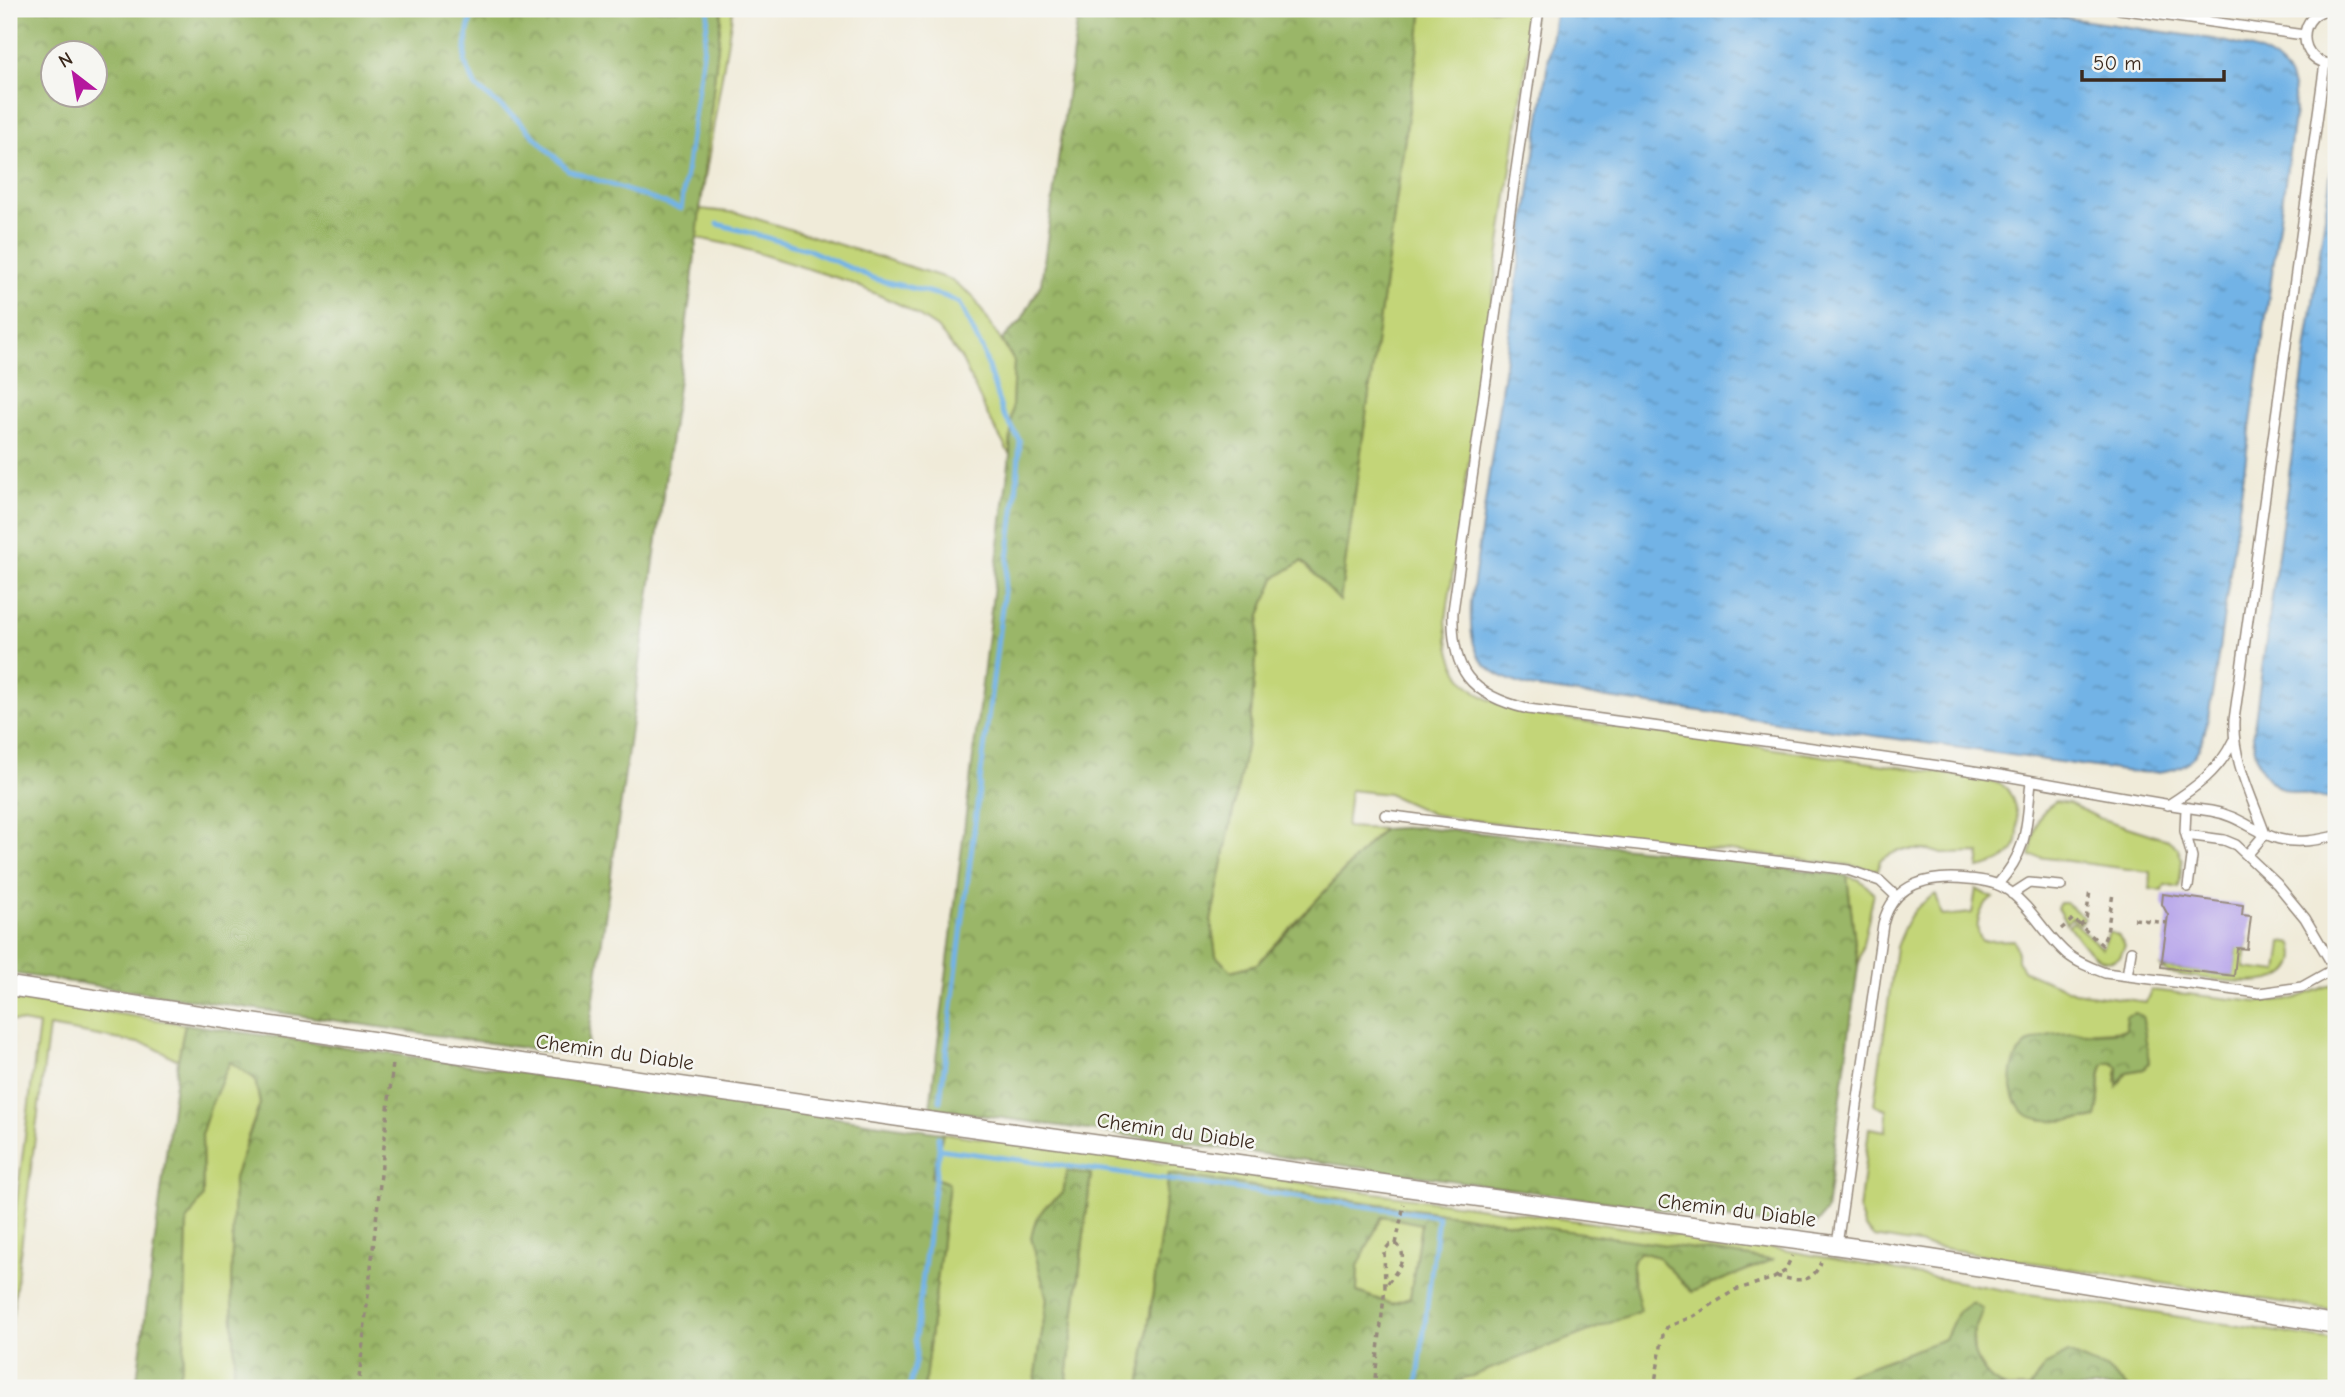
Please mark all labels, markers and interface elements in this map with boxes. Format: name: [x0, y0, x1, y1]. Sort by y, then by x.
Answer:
north arrow: [38, 38, 108, 108]
scale bar: [2082, 38, 2224, 82]
text: N: [55, 48, 77, 73]
text: 50 m: [2093, 51, 2142, 75]
street label: Chemin du Diable: [534, 1029, 696, 1075]
street label: Chemin du Diable: [1095, 1108, 1257, 1154]
street label: Chemin du Diable: [1656, 1188, 1818, 1232]

